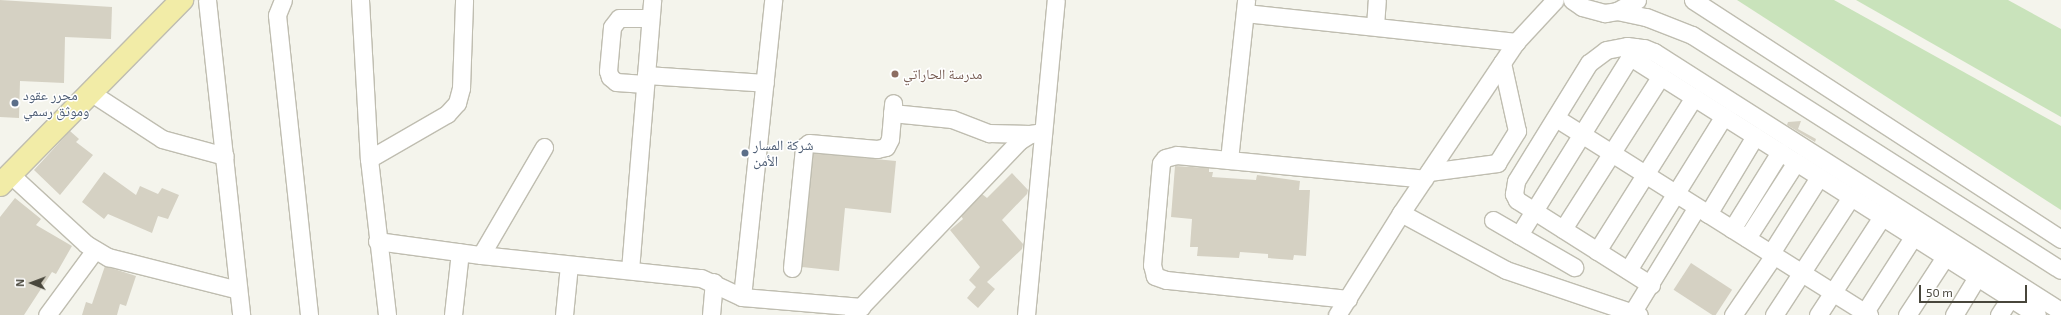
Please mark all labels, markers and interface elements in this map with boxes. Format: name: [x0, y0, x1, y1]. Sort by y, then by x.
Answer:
place label: مدرسة الحاراتي: [903, 66, 982, 82]
marker: مدرسة الحاراتي: [890, 69, 900, 79]
place label: محرر عقود وموثق رسمي: [23, 87, 89, 120]
marker: محرر عقود وموثق رسمي: [10, 98, 20, 108]
place label: شركة المسار الأمن: [753, 137, 813, 170]
marker: شركة المسار الأمن: [740, 148, 750, 158]
north arrow: [12, 263, 52, 303]
scale bar: [1921, 277, 2029, 303]
text: N: [13, 279, 26, 287]
text: 50 m: [1926, 285, 1953, 299]

